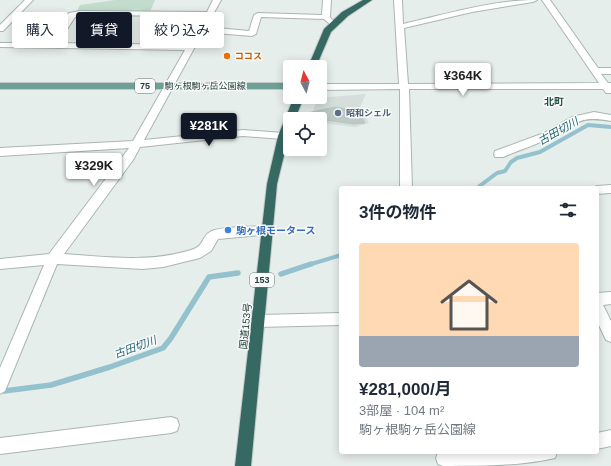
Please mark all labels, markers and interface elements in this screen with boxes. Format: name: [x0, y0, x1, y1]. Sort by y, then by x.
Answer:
chip: 購入: [12, 12, 68, 48]
chip: 賃貸: [76, 12, 132, 48]
chip: 絞り込み: [140, 12, 224, 48]
marker: ココス: [222, 51, 232, 61]
place label: ココス: [235, 51, 262, 61]
north arrow: [283, 60, 327, 104]
map controls: [283, 60, 327, 156]
pin: ¥364K: [435, 63, 491, 97]
text: ¥364K: [444, 68, 482, 83]
road number: 75: [135, 79, 155, 93]
street label: 駒ヶ根駒ヶ岳公園線: [164, 81, 246, 91]
district label: 北町: [544, 96, 564, 107]
marker: 昭和シェル: [333, 108, 343, 118]
place label: 昭和シェル: [346, 108, 391, 118]
button: locate: [283, 112, 327, 156]
pin: ¥281K: [181, 113, 237, 147]
water label: 古田切川: [536, 115, 581, 147]
text: ¥281K: [190, 118, 228, 133]
pin: ¥329K: [66, 153, 122, 187]
text: ¥329K: [75, 158, 113, 173]
icon: filters: [557, 199, 579, 221]
text: 3件の物件: [359, 203, 436, 222]
marker: 駒ヶ根モータース: [223, 225, 233, 235]
place label: 駒ヶ根モータース: [236, 225, 316, 236]
icon: home: [433, 269, 505, 341]
road number: 153: [250, 273, 274, 287]
street label: 国道153号: [238, 302, 253, 350]
water label: 古田切川: [112, 333, 159, 360]
text: ¥281,000/月: [359, 380, 452, 399]
text: 3部屋 · 104 m²: [359, 403, 444, 418]
text: 駒ヶ根駒ヶ岳公園線: [359, 422, 476, 437]

